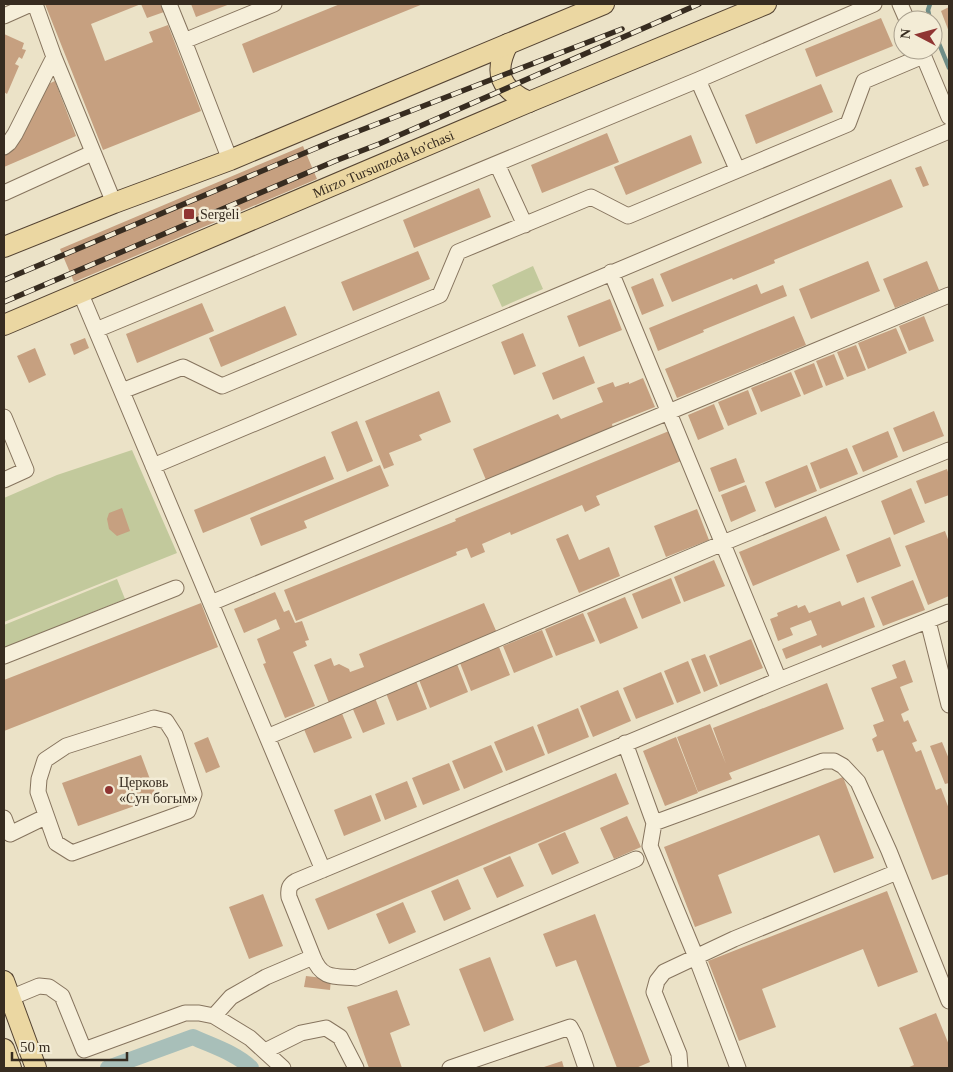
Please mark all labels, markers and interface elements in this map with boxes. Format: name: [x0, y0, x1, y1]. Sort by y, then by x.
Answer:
north arrow: [893, 10, 943, 60]
text: N: [898, 28, 914, 40]
street label: Mirzo Tursunzoda ko'chasi: [311, 128, 456, 201]
marker: Sergeli: [182, 207, 196, 221]
place label: Sergeli: [200, 207, 240, 222]
place label: Церковь «Сун богым»: [119, 775, 198, 806]
marker: Церковь «Сун богым»: [103, 784, 115, 796]
scale bar: [12, 1030, 128, 1062]
text: 50 m: [20, 1039, 51, 1055]

